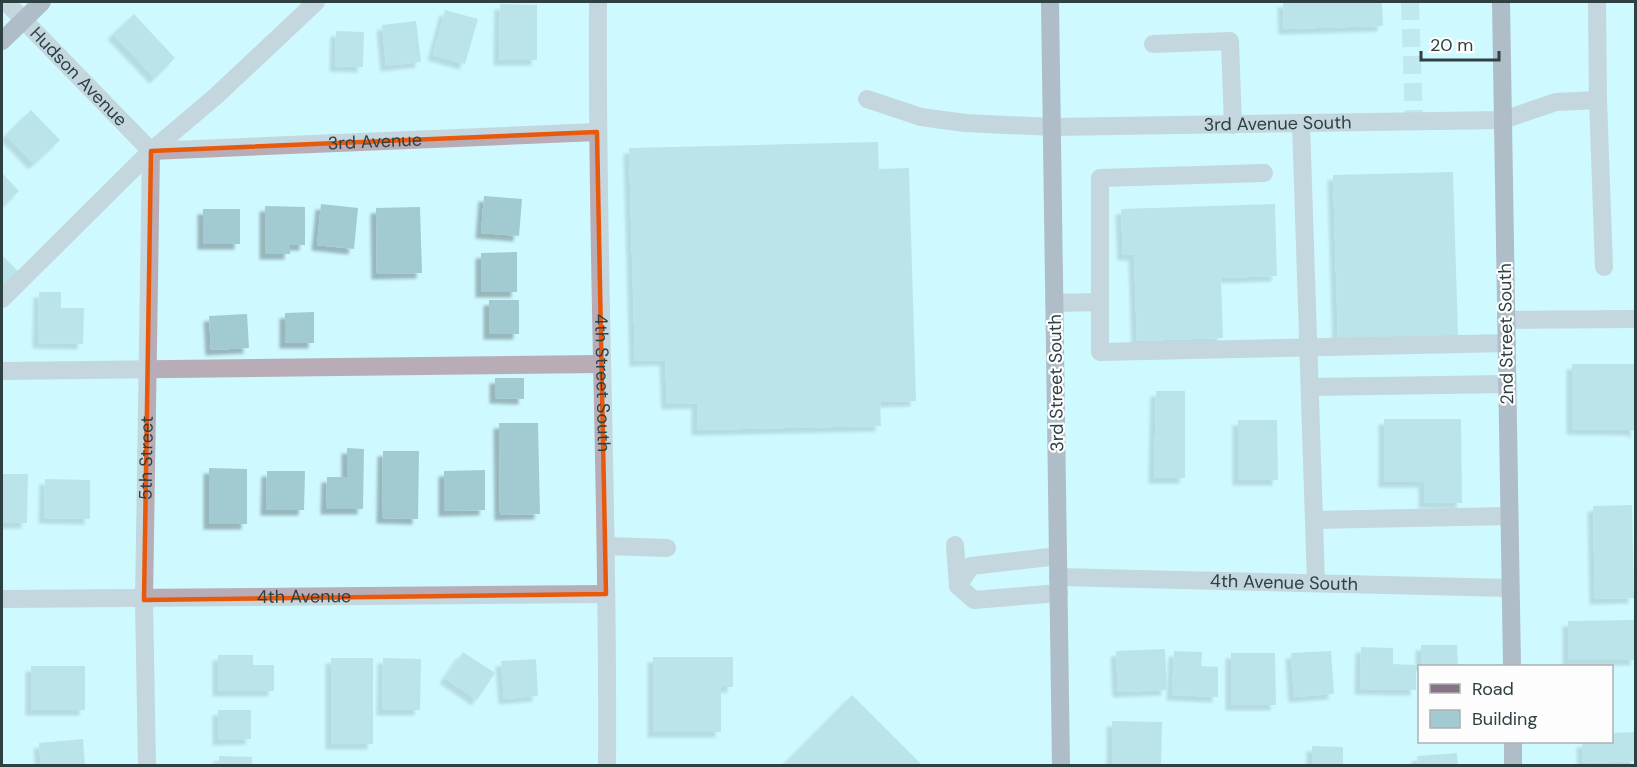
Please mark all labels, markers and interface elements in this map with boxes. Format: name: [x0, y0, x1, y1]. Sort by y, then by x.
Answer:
street label: Hudson Avenue: [25, 22, 132, 131]
scale bar: [1421, 24, 1499, 62]
text: 20 m: [1430, 33, 1473, 57]
street label: 3rd Avenue South: [1203, 110, 1352, 137]
street label: 3rd Avenue: [327, 127, 422, 155]
street label: 2nd Street South: [1493, 263, 1519, 405]
street label: 4th Street South: [589, 314, 616, 452]
street label: 3rd Street South: [1043, 314, 1069, 452]
street label: 5th Street: [134, 416, 159, 500]
street label: 4th Avenue South: [1210, 569, 1358, 596]
street label: 4th Avenue: [257, 584, 351, 609]
legend: [1418, 665, 1613, 743]
text: Road: [1472, 677, 1514, 701]
text: Building: [1472, 707, 1537, 731]

